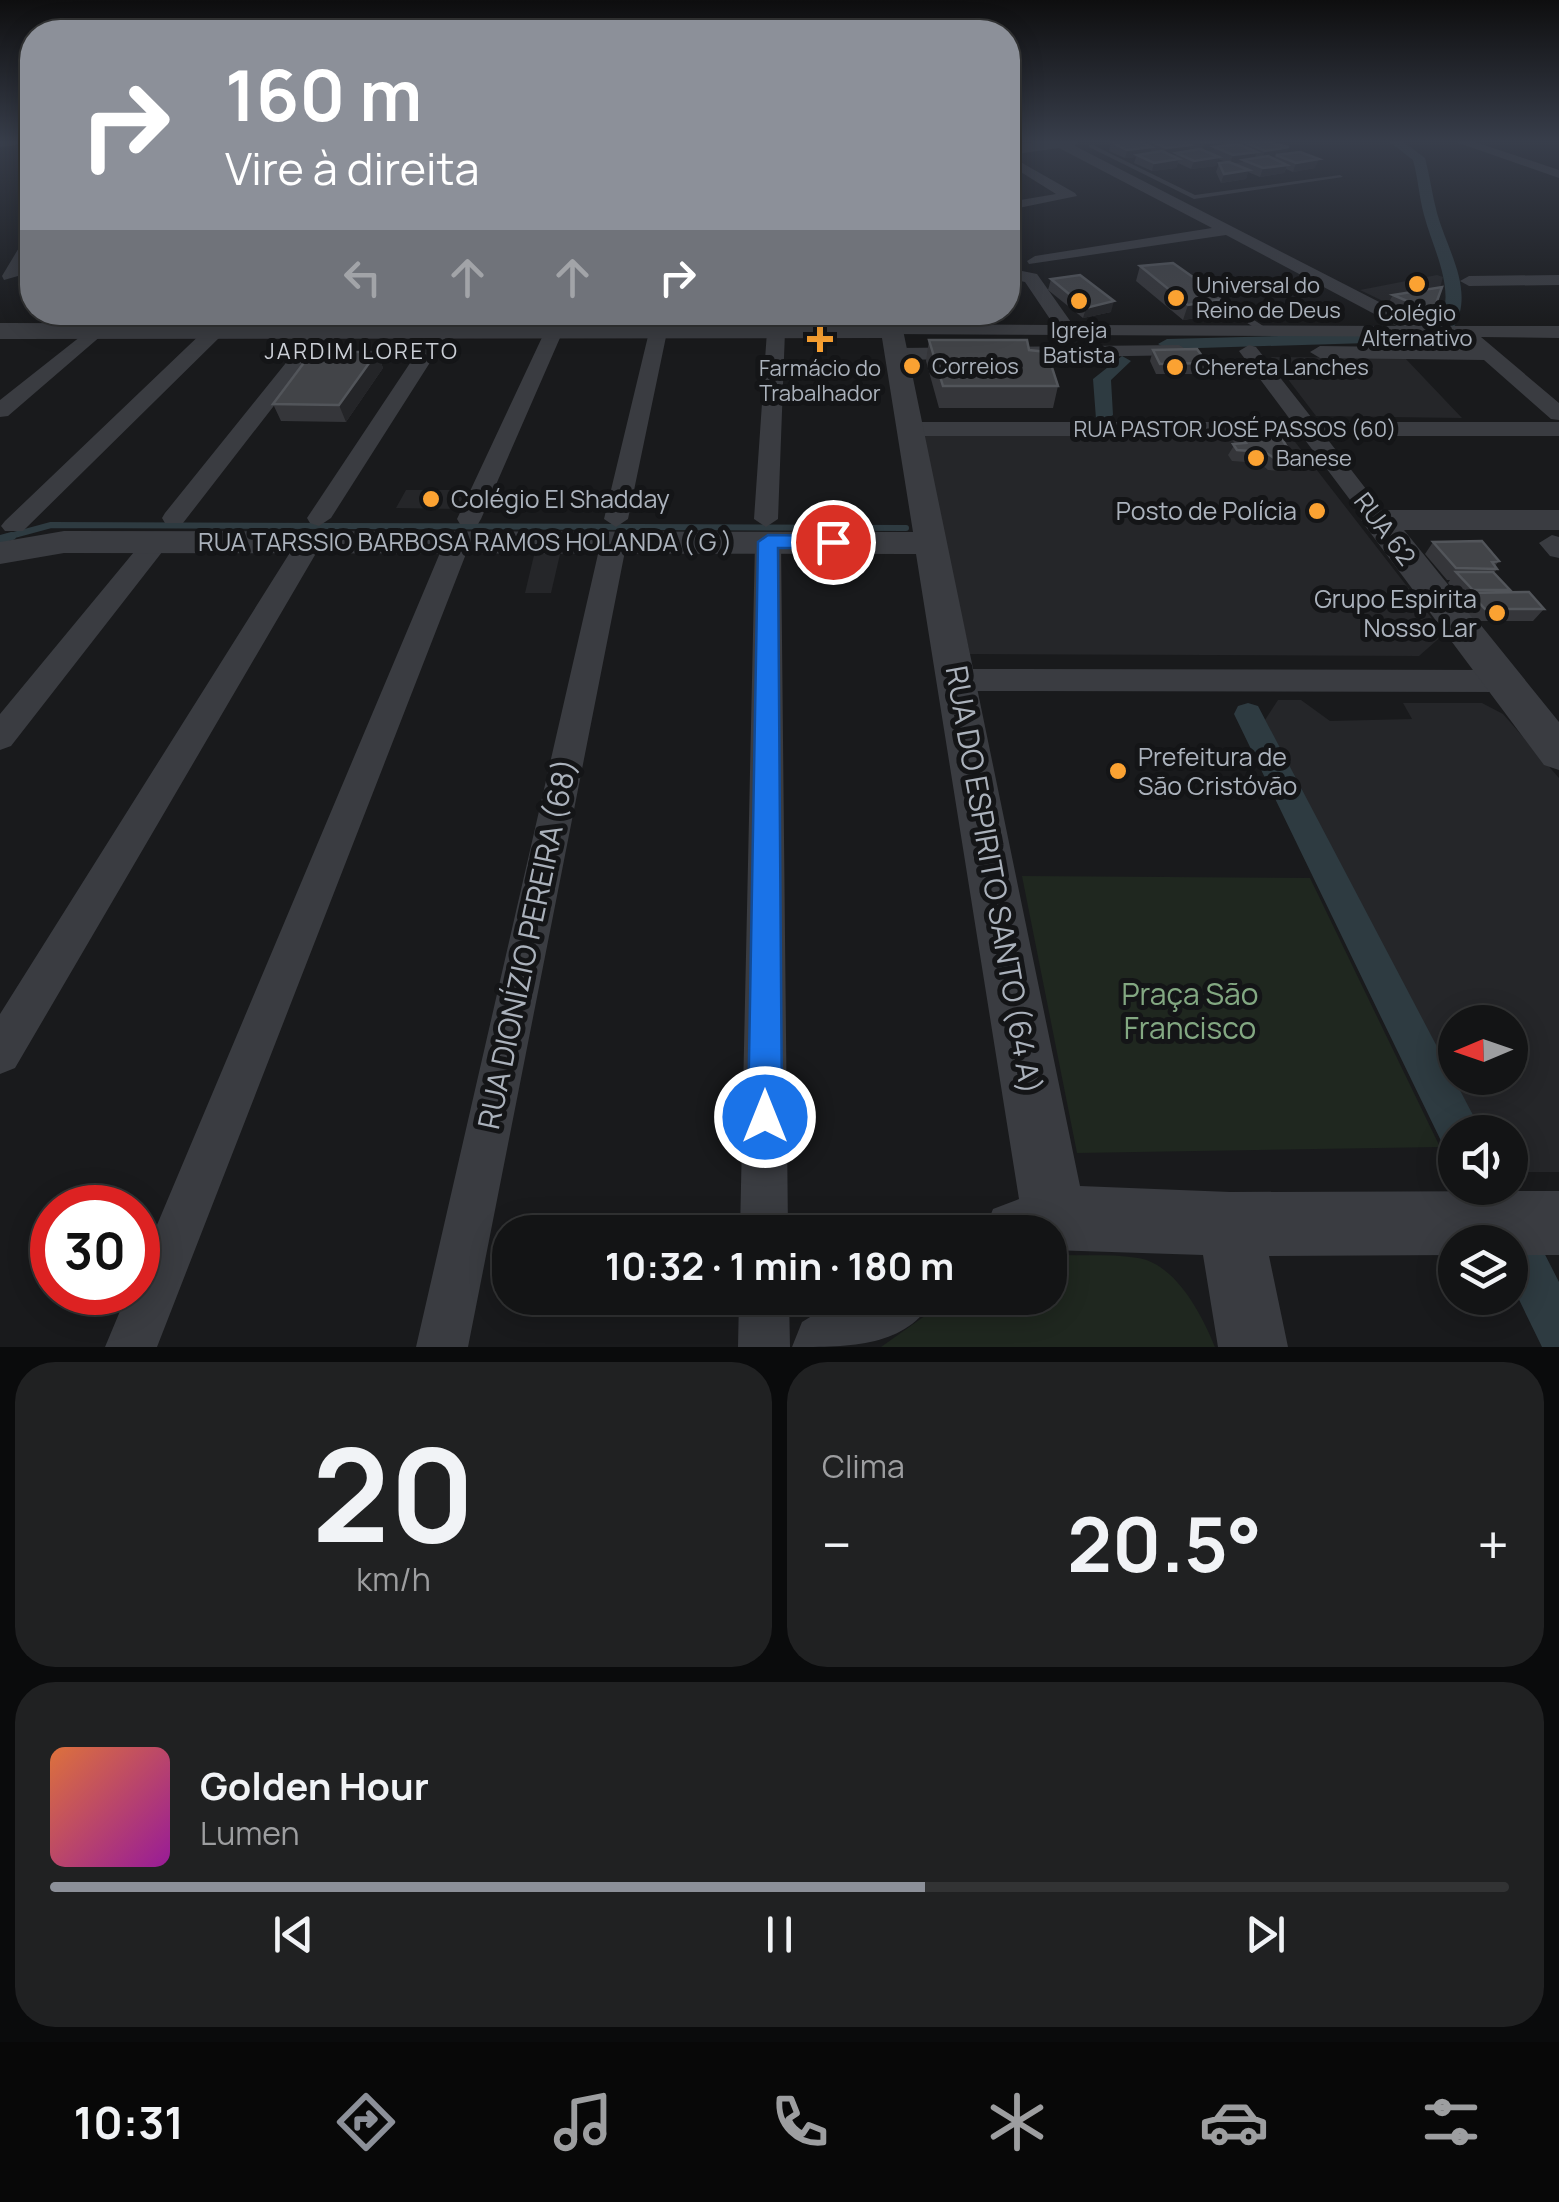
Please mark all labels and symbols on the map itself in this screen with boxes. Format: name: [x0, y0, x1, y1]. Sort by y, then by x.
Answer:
place label: Universal do Reino de Deus: [1196, 270, 1341, 325]
marker: Colégio Alternativo: [1406, 273, 1428, 295]
marker: Universal do Reino de Deus: [1165, 287, 1187, 309]
marker: Igreja Batista: [1068, 290, 1090, 312]
place label: Colégio Alternativo: [1361, 298, 1473, 353]
place label: Igreja Batista: [1043, 315, 1115, 370]
marker: Farmácio do Trabalhador: [809, 328, 831, 350]
district label: JARDIM LORETO: [264, 336, 460, 366]
place label: Correios: [932, 351, 1019, 381]
place label: Chereta Lanches: [1195, 352, 1369, 382]
place label: Farmácio do Trabalhador: [759, 353, 881, 408]
marker: Correios: [901, 355, 923, 377]
marker: Chereta Lanches: [1164, 356, 1186, 378]
street label: RUA PASTOR JOSÉ PASSOS (60): [1073, 414, 1397, 444]
place label: Banese: [1276, 443, 1352, 473]
marker: Banese: [1245, 447, 1267, 469]
place label: Colégio El Shadday: [451, 481, 670, 516]
street label: RUA 62: [1346, 485, 1424, 572]
marker: Colégio El Shadday: [420, 488, 442, 510]
place label: Posto de Polícia: [1116, 493, 1297, 528]
pin: [791, 500, 876, 585]
marker: Posto de Polícia: [1306, 500, 1328, 522]
street label: RUA TARSSIO BARBOSA RAMOS HOLANDA ( G ): [198, 524, 732, 559]
place label: Grupo Espirita Nosso Lar: [1314, 581, 1477, 645]
marker: Grupo Espirita Nosso Lar: [1486, 602, 1508, 624]
street label: RUA DO ESPIRITO SANTO (64 A): [937, 663, 1052, 1097]
place label: Prefeitura de São Cristóvão: [1138, 739, 1297, 803]
street label: RUA DIONÍZIO PEREIRA (68): [467, 755, 586, 1133]
marker: Prefeitura de São Cristóvão: [1107, 760, 1129, 782]
park label: Praça São Francisco: [1121, 973, 1259, 1048]
north arrow: [1438, 1005, 1528, 1095]
position arrow: [713, 1065, 817, 1169]
speed limit sign: 30: [30, 1185, 160, 1315]

